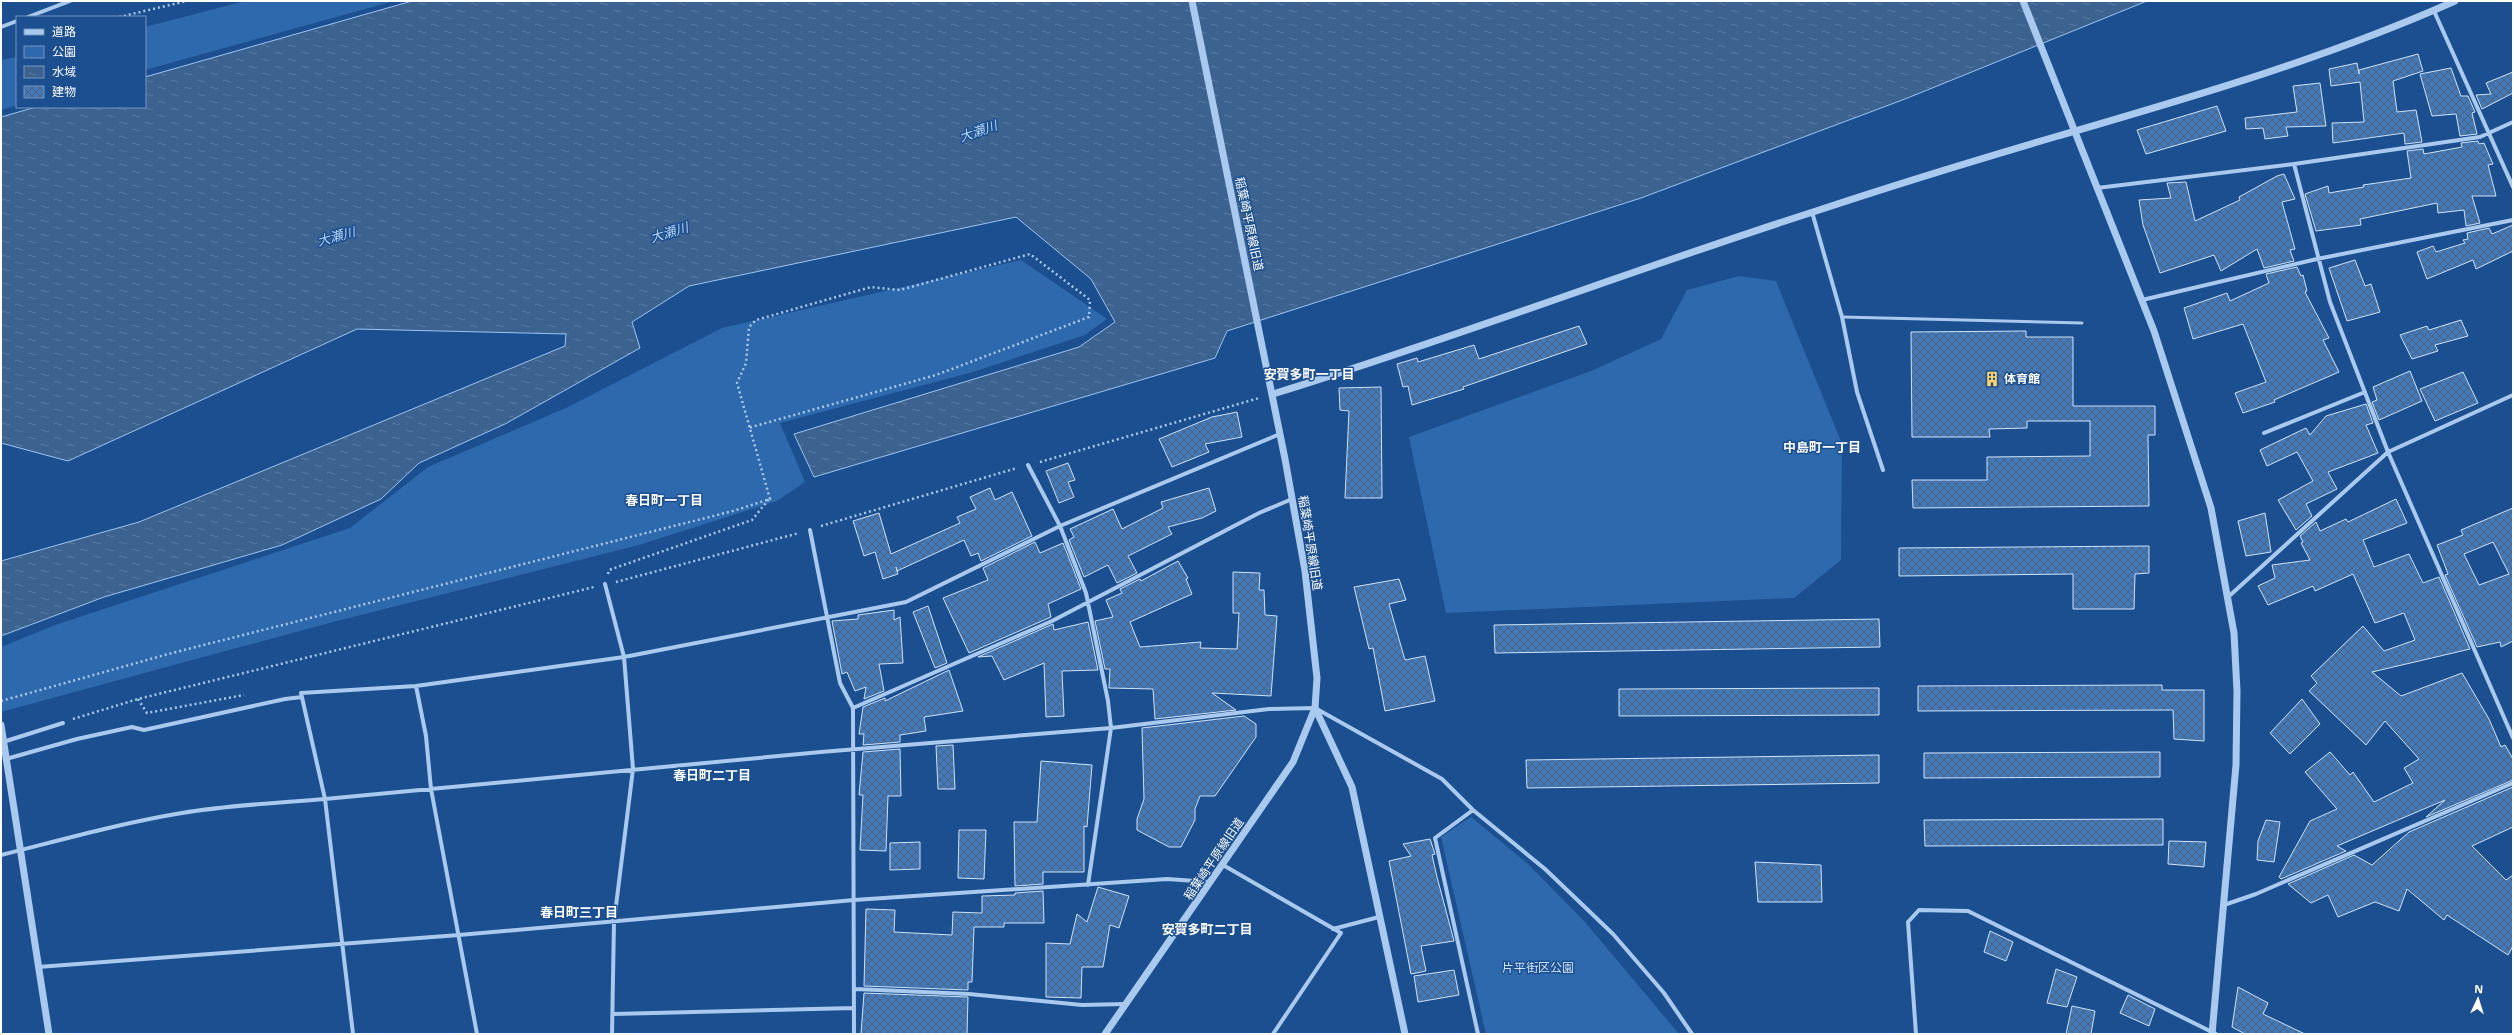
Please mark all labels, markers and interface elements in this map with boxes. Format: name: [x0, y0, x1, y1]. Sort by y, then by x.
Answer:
legend: [16, 16, 146, 108]
text: 道路: [52, 23, 76, 40]
text: 公園: [52, 43, 76, 60]
text: 水域: [52, 63, 76, 80]
text: 建物: [52, 83, 76, 100]
water label: 大瀬川: [957, 115, 1001, 146]
street label: 稲葉崎平原線旧道: [1231, 175, 1268, 273]
water label: 大瀬川: [648, 217, 692, 246]
water label: 大瀬川: [315, 222, 359, 250]
district label: 安賀多町一丁目: [1263, 365, 1355, 383]
building icon: 体育館: [1983, 370, 2001, 388]
place label: 体育館: [2004, 370, 2040, 387]
district label: 中島町一丁目: [1783, 438, 1861, 456]
district label: 春日町一丁目: [625, 491, 703, 509]
street label: 稲葉崎平原線旧道: [1295, 494, 1326, 592]
district label: 春日町二丁目: [673, 766, 751, 784]
street label: 稲葉崎平原線旧道: [1180, 814, 1247, 903]
district label: 春日町三丁目: [540, 903, 618, 921]
district label: 安賀多町二丁目: [1161, 920, 1253, 938]
park label: 片平街区公園: [1502, 959, 1574, 976]
north arrow: [2458, 979, 2498, 1019]
text: N: [2474, 981, 2484, 996]

